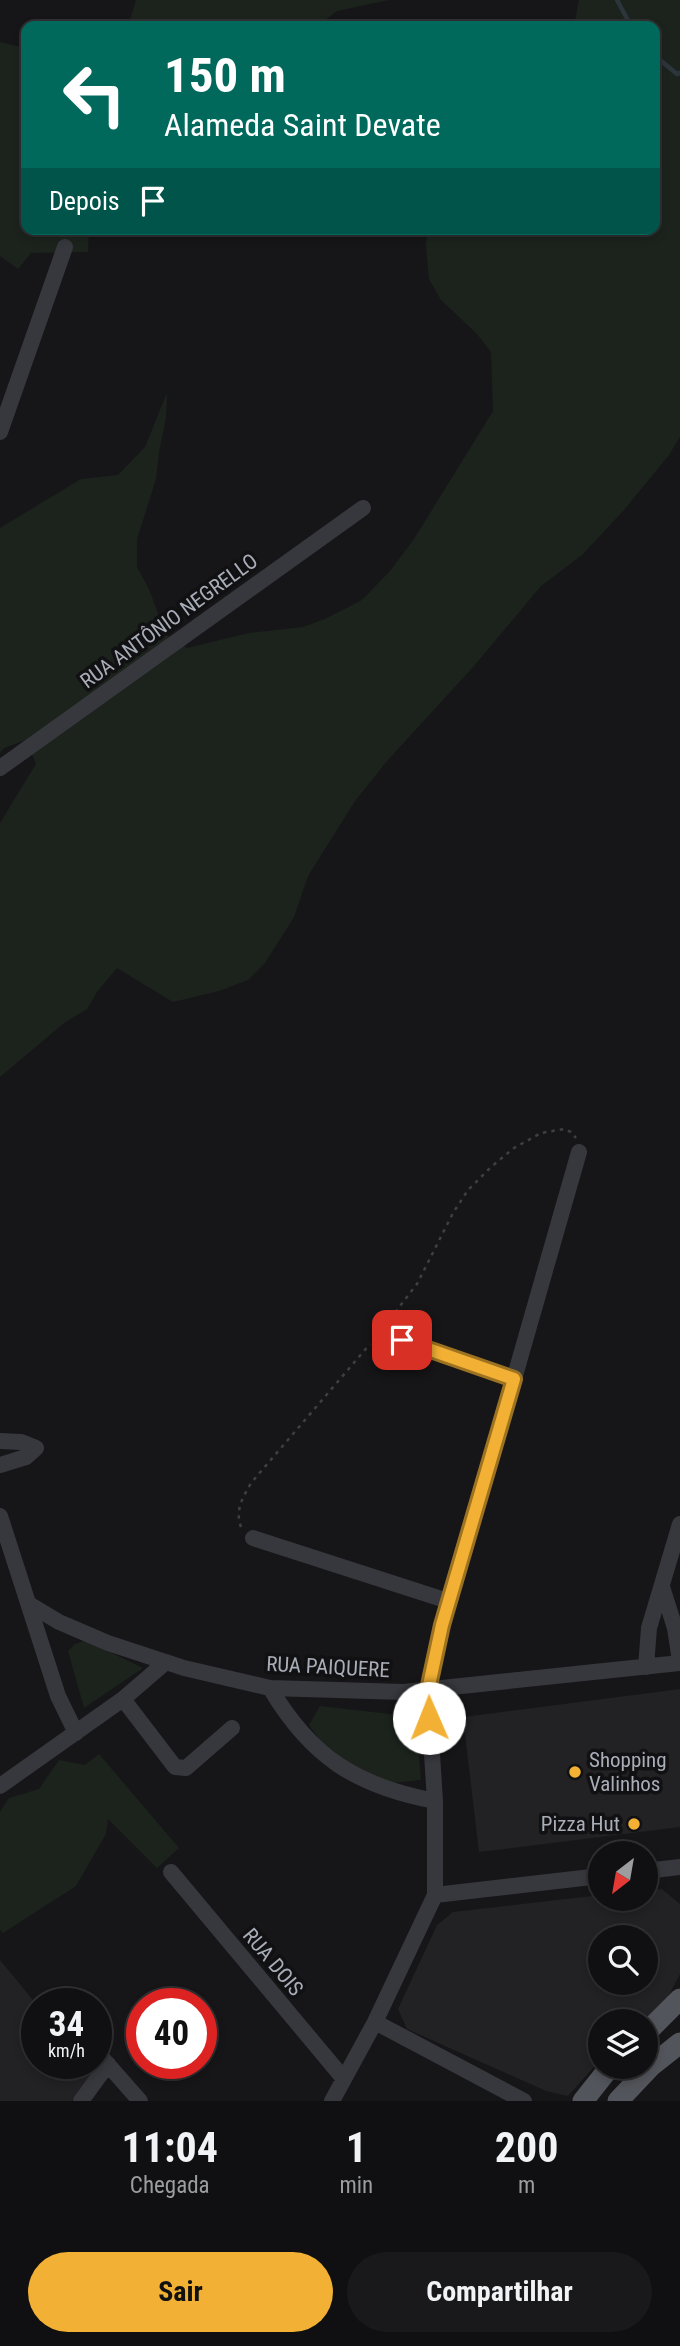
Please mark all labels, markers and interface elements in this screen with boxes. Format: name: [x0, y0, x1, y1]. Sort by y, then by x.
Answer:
text: 150 m: [164, 47, 286, 104]
icon: left: [49, 49, 140, 140]
text: Alameda Saint Devate: [164, 106, 441, 144]
icon: arrive: [134, 182, 172, 220]
text: Depois: [49, 186, 120, 216]
street label: RUA ANTÔNIO NEGRELLO: [76, 549, 262, 693]
pin: [372, 1310, 432, 1370]
icon: arrive: [383, 1321, 421, 1359]
street label: RUA PAIQUERE: [266, 1652, 390, 1682]
position arrow: [392, 1681, 466, 1755]
place label: Shopping Valinhos: [589, 1748, 667, 1796]
marker: Shopping Valinhos: [567, 1764, 583, 1780]
place label: Pizza Hut: [541, 1812, 620, 1836]
marker: Pizza Hut: [626, 1816, 642, 1832]
north arrow: [588, 1841, 658, 1911]
map controls: [588, 1841, 658, 2079]
street label: RUA DOIS: [238, 1923, 308, 2001]
button: search: [588, 1925, 658, 1995]
speed limit sign: 40: [126, 1988, 217, 2079]
text: 34: [49, 2004, 84, 2045]
button: layers: [588, 2009, 658, 2079]
text: km/h: [48, 2040, 85, 2061]
text: 11:04: [122, 2123, 218, 2172]
text: 1: [346, 2123, 367, 2172]
text: 200: [495, 2123, 558, 2172]
text: Chegada: [130, 2172, 210, 2199]
text: min: [339, 2172, 373, 2199]
text: m: [518, 2172, 535, 2199]
button: Sair: [28, 2252, 333, 2332]
button: Compartilhar: [347, 2252, 652, 2332]

